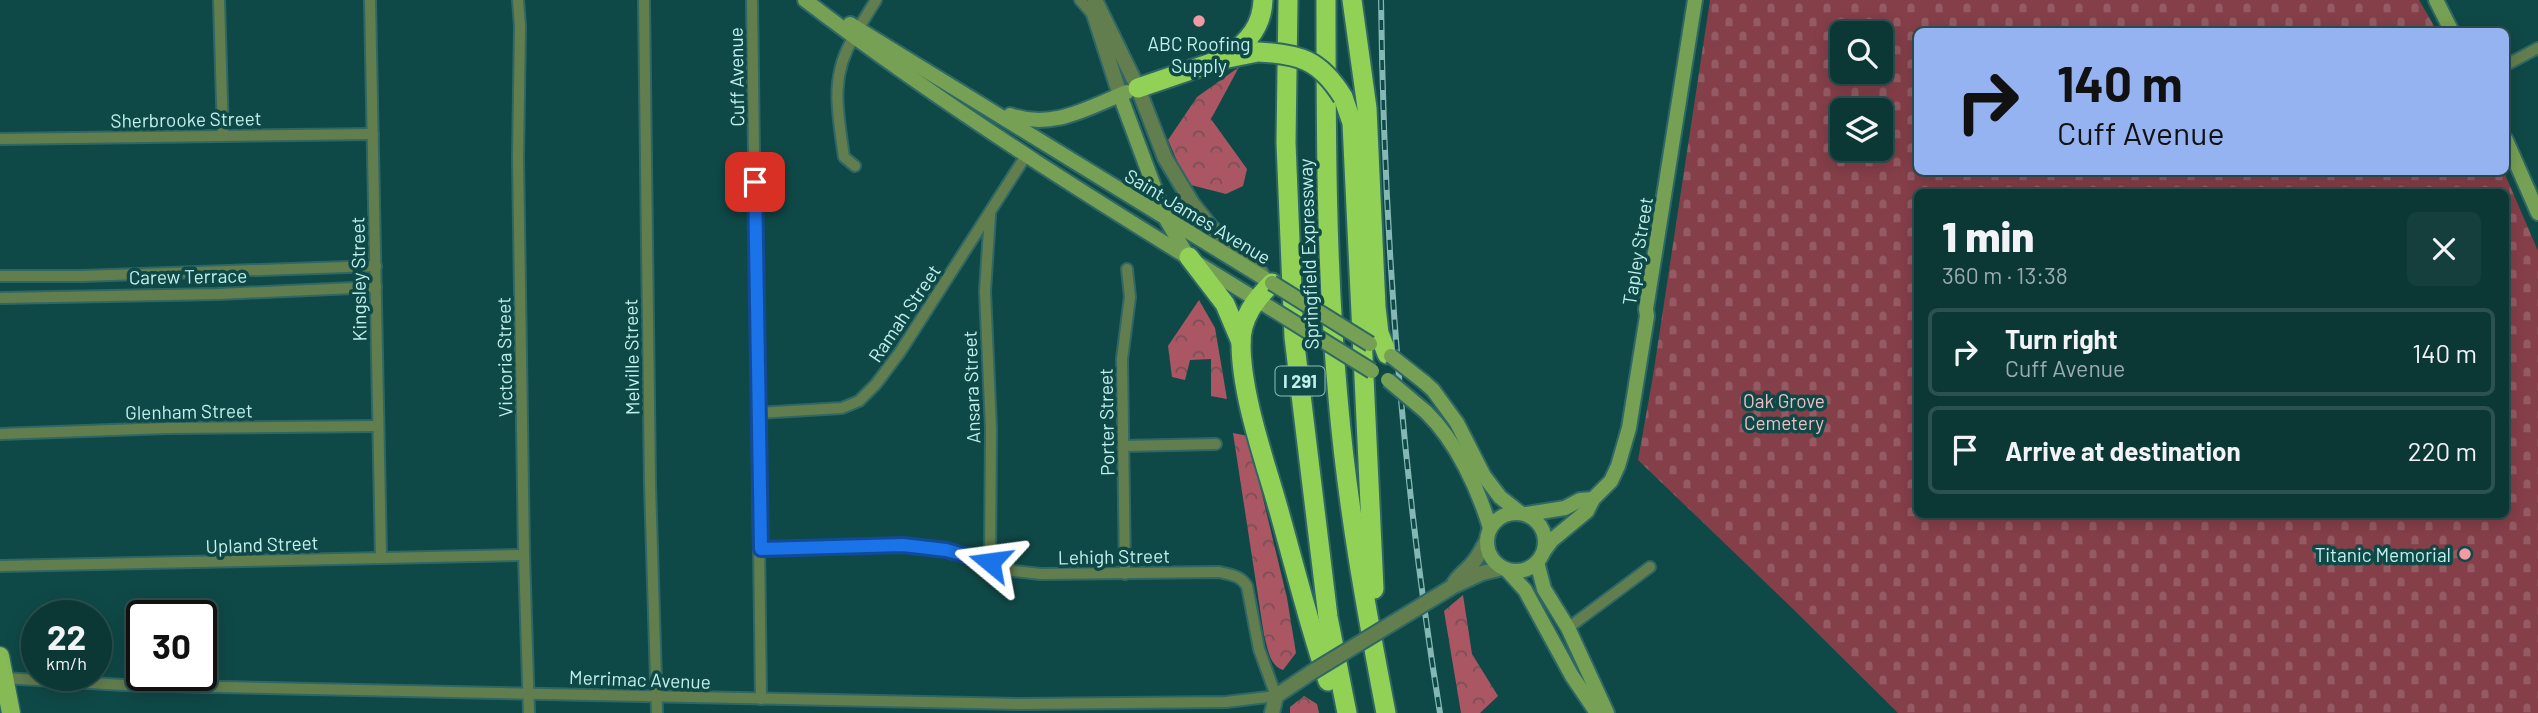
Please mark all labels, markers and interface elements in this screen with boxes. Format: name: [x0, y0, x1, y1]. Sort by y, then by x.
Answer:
marker: ABC Roofing Supply: [1191, 13, 1207, 29]
map controls: [1830, 21, 1893, 161]
button: search: [1830, 21, 1893, 84]
street label: Cuff Avenue: [724, 27, 748, 127]
place label: ABC Roofing Supply: [1147, 32, 1251, 77]
text: 140 m: [2057, 53, 2183, 112]
icon: right: [1942, 56, 2033, 147]
button: layers: [1830, 98, 1893, 161]
street label: Sherbrooke Street: [110, 106, 262, 132]
text: Cuff Avenue: [2057, 113, 2224, 151]
pin: [725, 152, 785, 212]
street label: Springfield Expressway: [1293, 158, 1323, 350]
icon: arrive: [736, 163, 774, 201]
street label: Saint James Avenue: [1121, 163, 1275, 269]
street label: Tapley Street: [1617, 195, 1657, 307]
text: 1 min: [1942, 210, 2034, 260]
button: close: [2407, 212, 2481, 286]
street label: Kingsley Street: [345, 217, 371, 341]
street label: Ramah Street: [863, 260, 945, 366]
text: 360 m · 13:38: [1942, 261, 2068, 289]
street label: Carew Terrace: [129, 263, 247, 289]
street label: Victoria Street: [491, 297, 517, 417]
street label: Melville Street: [618, 299, 644, 415]
text: Turn right: [2005, 323, 2118, 354]
street label: Ansara Street: [958, 330, 984, 444]
icon: right: [1946, 333, 1984, 371]
text: 140 m: [2412, 337, 2477, 368]
text: Cuff Avenue: [2005, 354, 2125, 382]
road number: I 291: [1276, 366, 1324, 396]
street label: Porter Street: [1094, 368, 1118, 476]
park label: Oak Grove Cemetery: [1743, 389, 1825, 434]
street label: Glenham Street: [125, 398, 253, 424]
icon: arrive: [1946, 431, 1984, 469]
text: Arrive at destination: [2005, 435, 2241, 466]
text: 220 m: [2408, 435, 2477, 466]
position arrow: [953, 525, 1027, 599]
street label: Upland Street: [205, 531, 319, 557]
place label: Titanic Memorial: [2315, 543, 2451, 566]
street label: Lehigh Street: [1058, 544, 1170, 568]
marker: Titanic Memorial: [2457, 546, 2473, 562]
speed limit sign: 30: [126, 600, 217, 691]
text: 22: [47, 615, 86, 657]
text: km/h: [46, 652, 87, 674]
street label: Merrimac Avenue: [569, 665, 711, 693]

